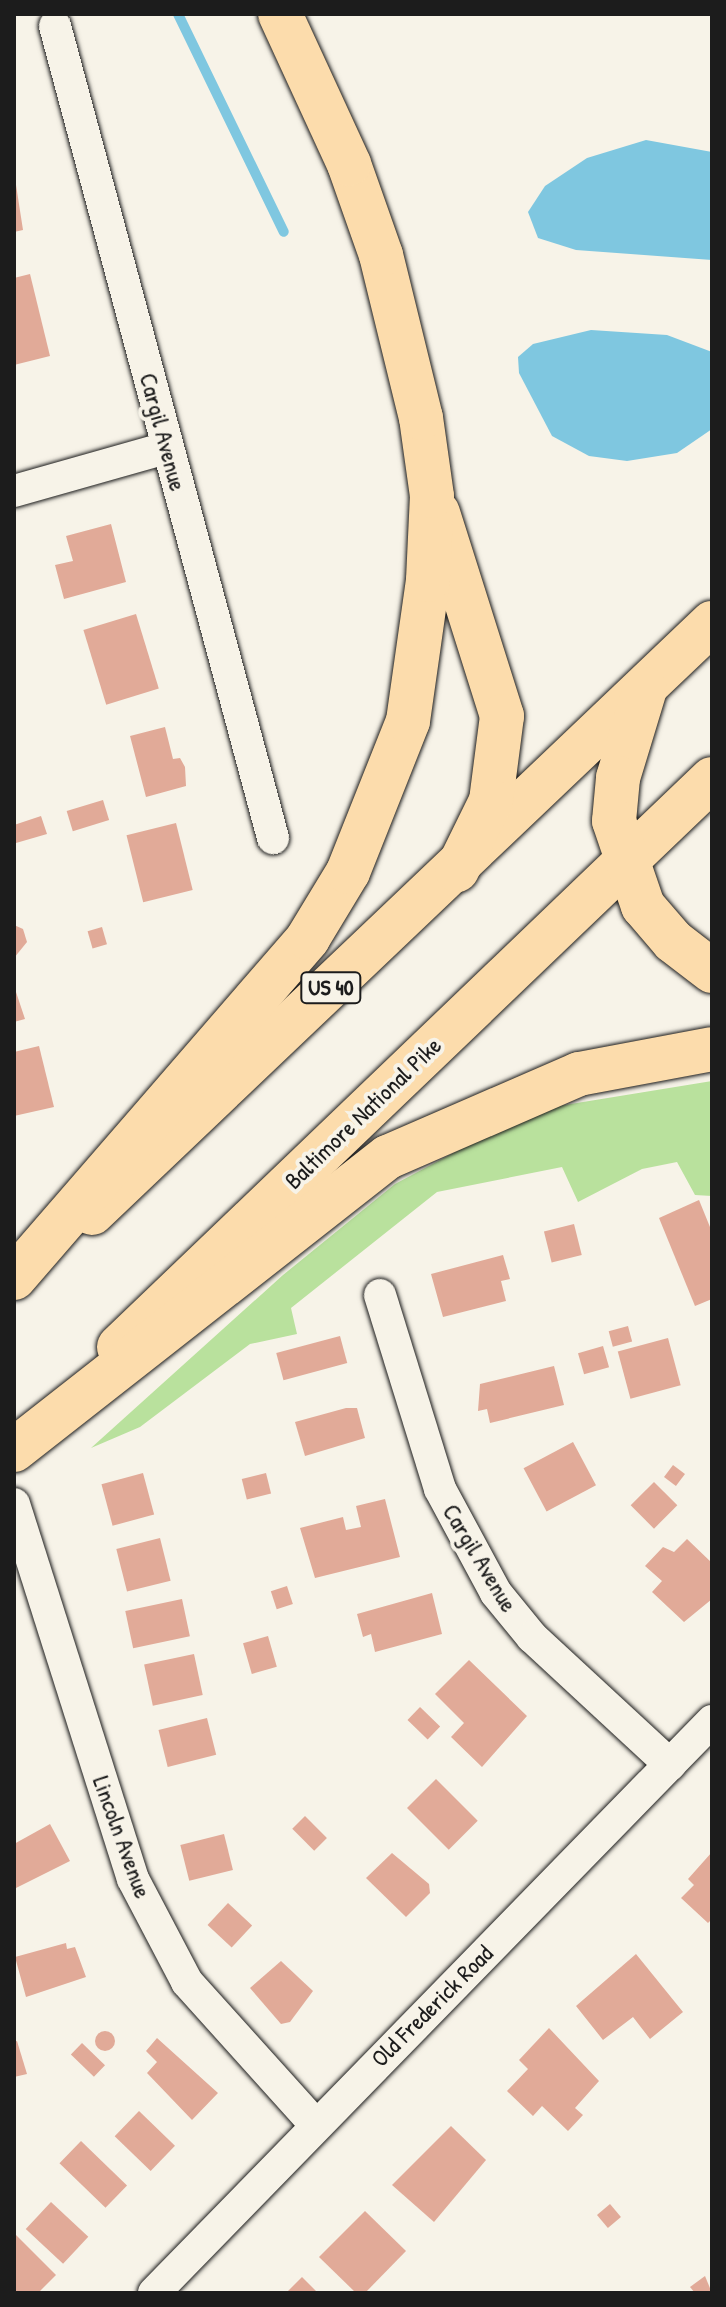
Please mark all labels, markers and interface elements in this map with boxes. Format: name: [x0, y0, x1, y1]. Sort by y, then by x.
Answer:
street label: Cargil Avenue: [133, 370, 193, 494]
road number: US 40: [299, 970, 363, 1006]
street label: Baltimore National Pike: [279, 1031, 447, 1195]
street label: Cargil Avenue: [437, 1499, 523, 1617]
street label: Lincoln Avenue: [87, 1772, 157, 1902]
street label: Old Frederick Road: [365, 1939, 499, 2073]

